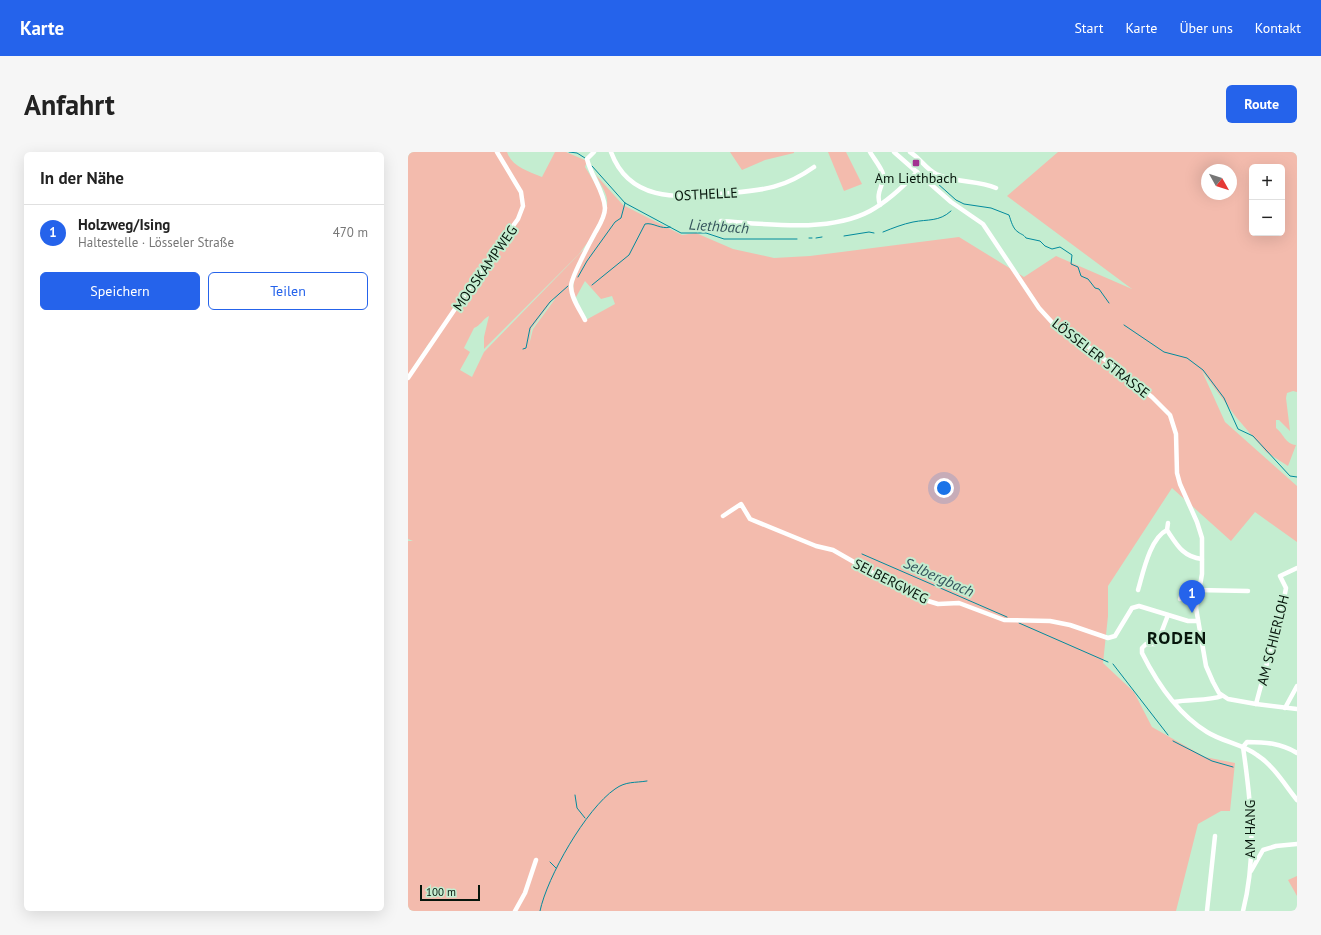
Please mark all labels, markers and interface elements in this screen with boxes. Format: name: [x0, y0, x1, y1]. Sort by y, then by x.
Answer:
text: Karte: [20, 16, 64, 40]
text: Start: [1074, 19, 1103, 37]
text: Karte: [1125, 19, 1157, 37]
text: Über uns: [1179, 19, 1233, 37]
text: Kontakt: [1255, 19, 1301, 37]
button: Route: [1226, 85, 1297, 123]
text: Anfahrt: [24, 86, 115, 123]
marker: Am Liethbach: [911, 158, 921, 168]
north arrow: [1201, 164, 1237, 200]
map controls: [1249, 164, 1285, 236]
button: +: [1249, 164, 1285, 200]
text: In der Nähe: [40, 167, 124, 189]
place label: Am Liethbach: [875, 169, 957, 187]
street label: OSTHELLE: [674, 183, 738, 205]
button: −: [1249, 200, 1285, 236]
water label: Liethbach: [688, 214, 750, 238]
text: Holzweg/Ising: [78, 215, 170, 234]
street label: MOOSKAMPWEG: [449, 222, 521, 314]
text: 1: [49, 224, 57, 241]
text: 470 m: [333, 224, 368, 241]
text: Haltestelle · Lösseler Straße: [78, 234, 234, 251]
button: Speichern: [40, 272, 200, 310]
button: Teilen: [208, 272, 368, 310]
street label: LÖSSELER STRASSE: [1049, 314, 1153, 402]
your location: [934, 478, 954, 498]
water label: Selbergbach: [901, 553, 977, 601]
street label: SELBERGWEG: [850, 554, 932, 608]
pin: 1: [1179, 580, 1205, 613]
street label: AM SCHIERLOH: [1253, 593, 1293, 687]
district label: RODEN: [1147, 626, 1207, 649]
street label: AM HANG: [1241, 800, 1259, 858]
scale bar: [420, 883, 480, 902]
text: 100 m: [426, 885, 456, 899]

